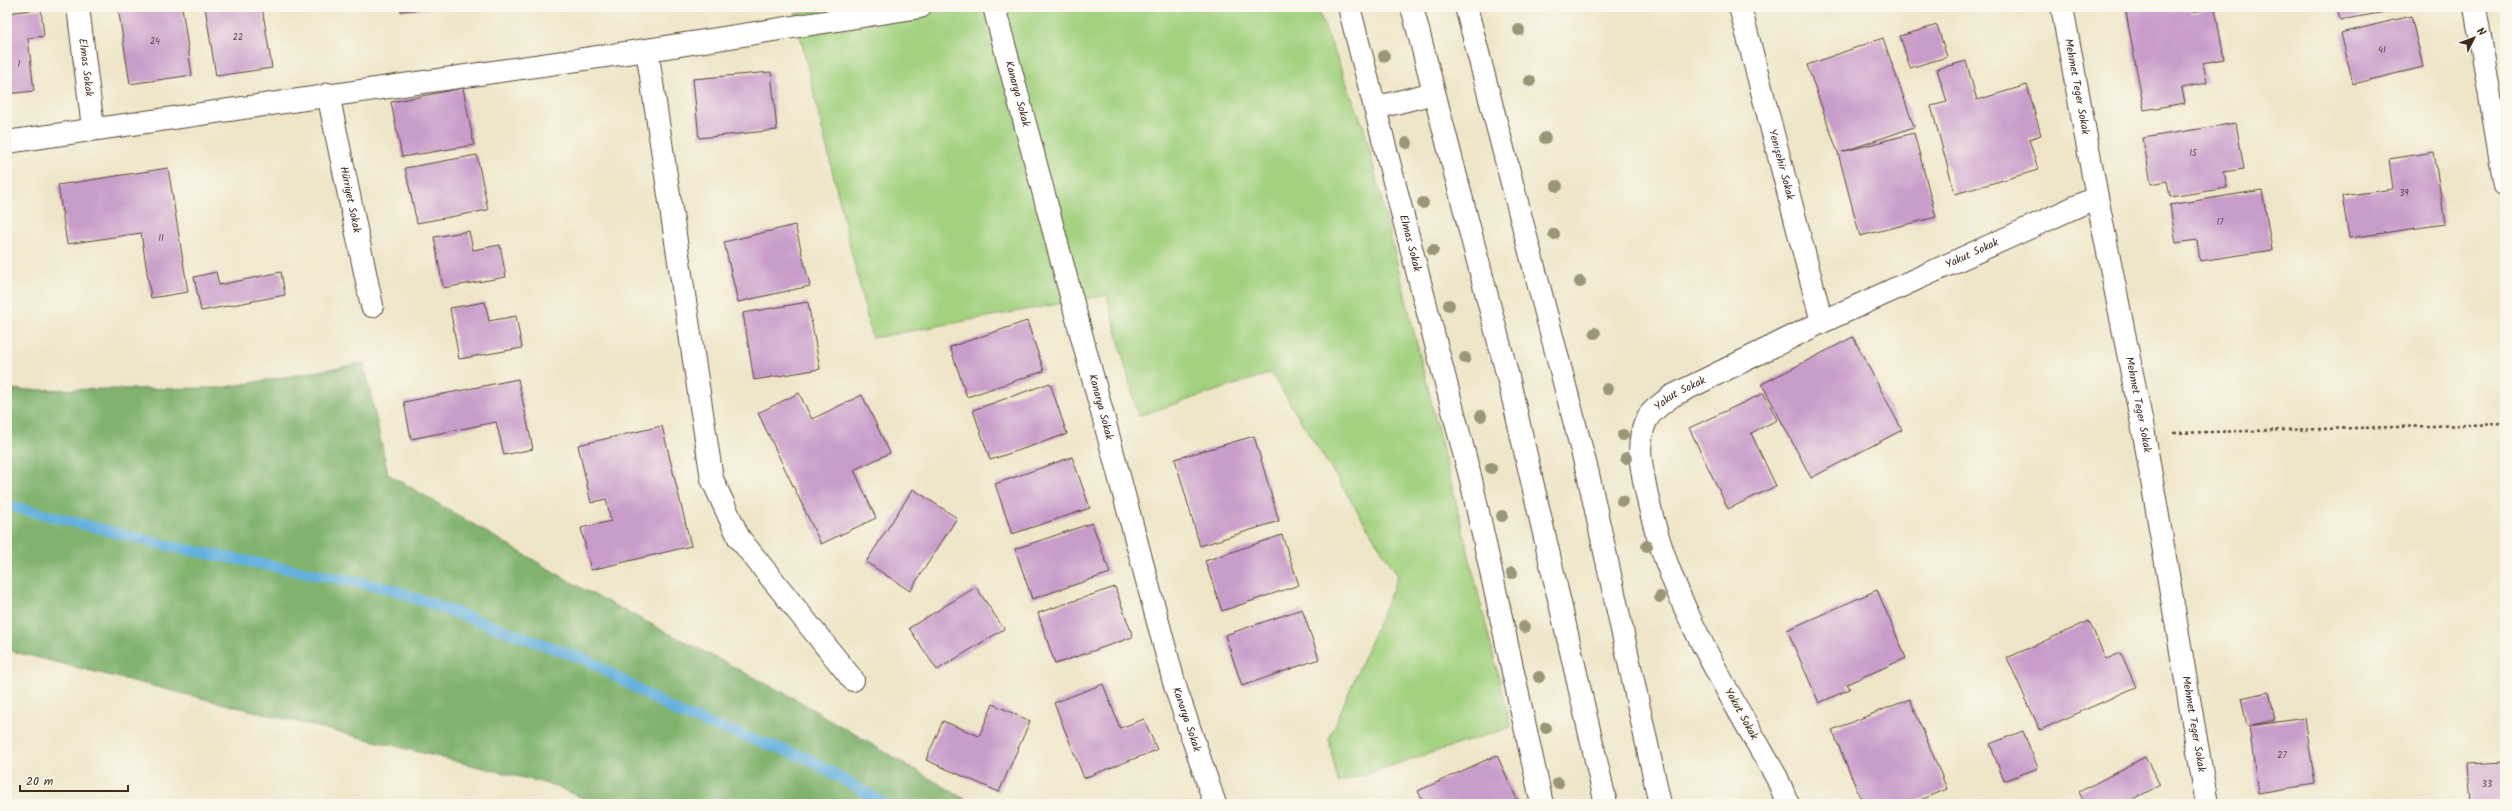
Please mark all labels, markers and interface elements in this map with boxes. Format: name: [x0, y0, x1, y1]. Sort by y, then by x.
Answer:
north arrow: [2454, 18, 2494, 58]
text: N: [2472, 23, 2490, 41]
house number: 22: [233, 30, 243, 45]
house number: 24: [150, 34, 160, 49]
street label: Elmas Sokak: [73, 37, 98, 99]
street label: Mehmet Teger Sokak: [2059, 37, 2094, 137]
house number: 41: [2378, 43, 2386, 58]
house number: 1: [18, 57, 21, 72]
street label: Kanarya Sokak: [1000, 59, 1035, 130]
street label: Yenışehir Sokak: [1763, 127, 1799, 203]
house number: 15: [2189, 146, 2198, 161]
street label: Hürriyet Sokak: [334, 165, 366, 236]
house number: 39: [2399, 186, 2409, 201]
street label: Elmas Sokak: [1394, 213, 1426, 275]
house number: 17: [2217, 215, 2224, 230]
house number: 11: [158, 231, 164, 246]
street label: Yakut Sokak: [1942, 233, 2003, 274]
street label: Mehmet Teger Sokak: [2120, 355, 2156, 455]
street label: Yakut Sokak: [1650, 371, 1710, 415]
street label: Kanarya Sokak: [1083, 372, 1118, 443]
street label: Mehmet Teger Sokak: [2176, 674, 2211, 774]
street label: Kanarya Sokak: [1167, 685, 1206, 755]
street label: Yakut Sokak: [1719, 685, 1763, 744]
house number: 27: [2277, 748, 2288, 763]
scale bar: [20, 767, 128, 793]
text: 20 m: [26, 772, 54, 791]
house number: 33: [2482, 777, 2492, 792]

